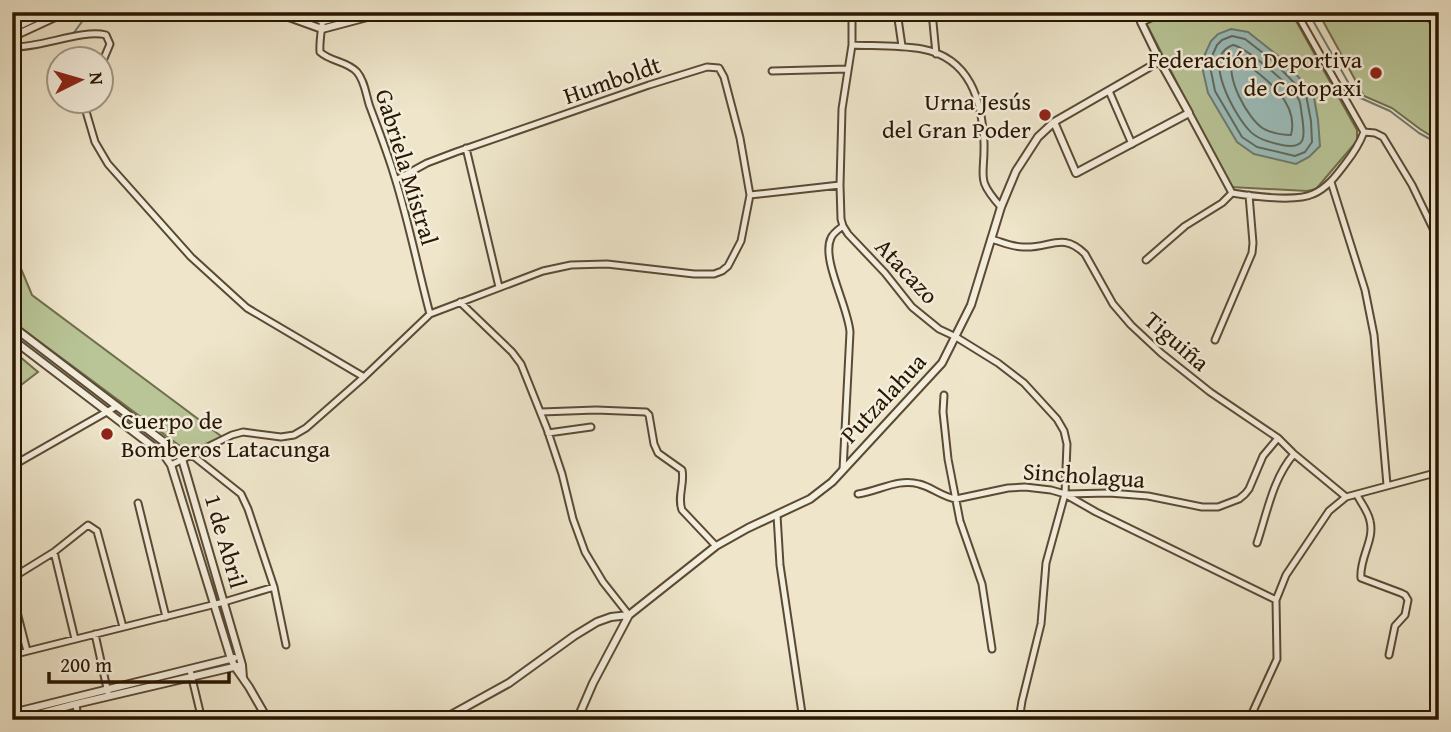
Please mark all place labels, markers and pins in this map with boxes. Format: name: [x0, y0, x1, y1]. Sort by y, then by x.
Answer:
place label: Federación Deportiva de Cotopaxi: [1148, 42, 1363, 105]
marker: Federación Deportiva de Cotopaxi: [1368, 65, 1384, 81]
place label: Urna Jesús del Gran Poder: [882, 84, 1031, 147]
marker: Urna Jesús del Gran Poder: [1037, 107, 1053, 123]
place label: Cuerpo de Bomberos Latacunga: [121, 403, 331, 466]
marker: Cuerpo de Bomberos Latacunga: [99, 426, 115, 442]

